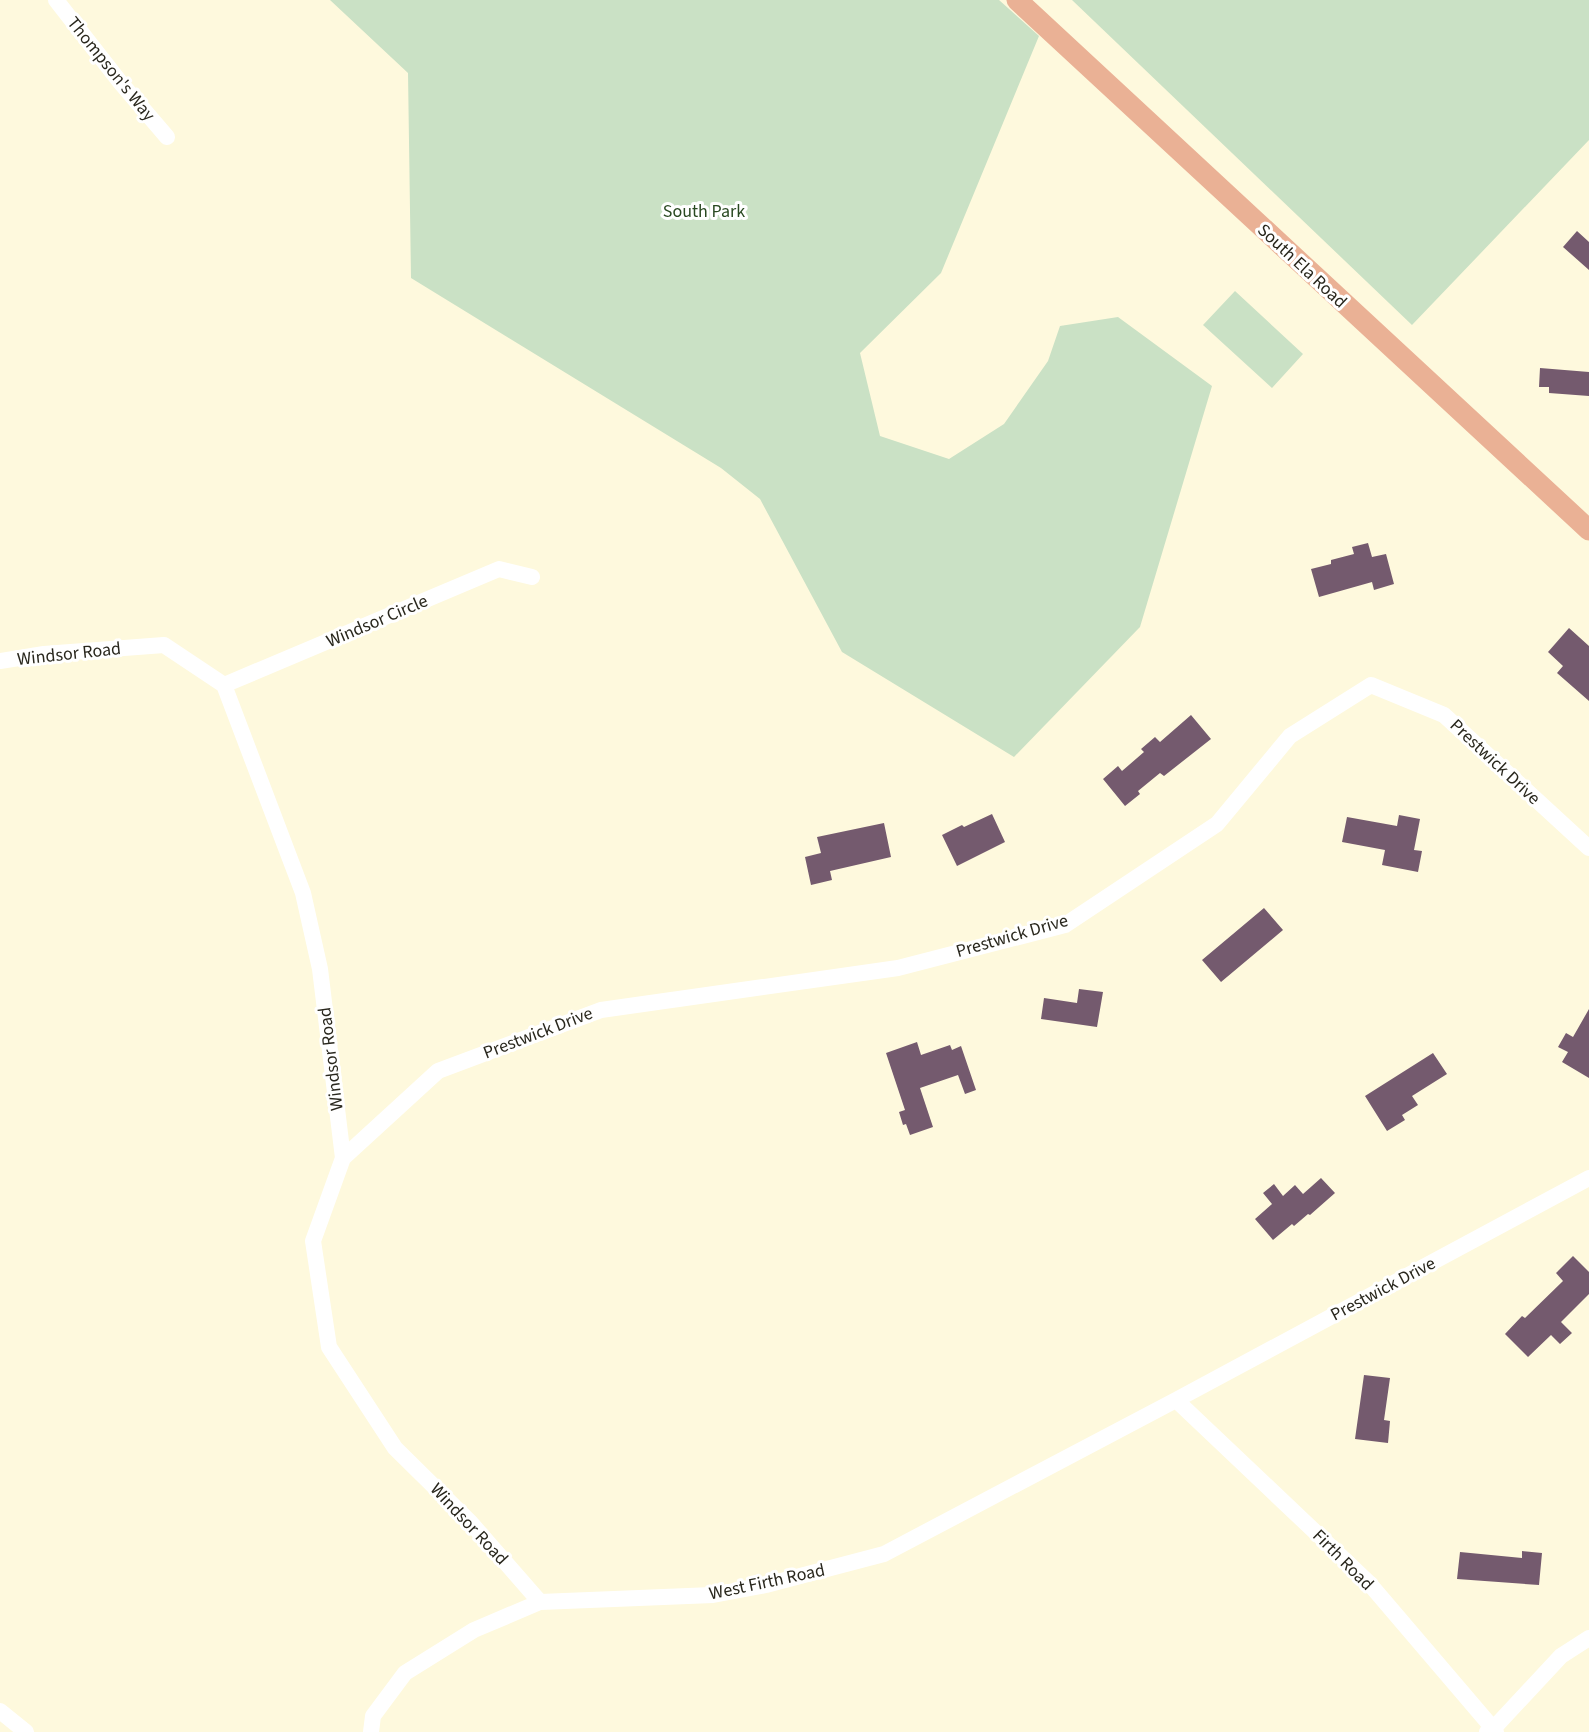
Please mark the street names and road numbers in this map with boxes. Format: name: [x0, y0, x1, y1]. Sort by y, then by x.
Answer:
street label: Thompson's Way: [61, 11, 161, 127]
street label: South Ela Road: [1252, 218, 1352, 314]
street label: Windsor Circle: [322, 588, 432, 654]
street label: Windsor Road: [16, 636, 122, 672]
street label: Prestwick Drive: [1444, 713, 1546, 811]
street label: Prestwick Drive: [953, 908, 1071, 964]
street label: Prestwick Drive: [480, 1001, 596, 1065]
street label: Windsor Road: [312, 1006, 350, 1112]
street label: Prestwick Drive: [1326, 1251, 1440, 1327]
street label: Windsor Road: [424, 1477, 514, 1571]
street label: Firth Road: [1307, 1524, 1379, 1596]
street label: West Firth Road: [707, 1558, 827, 1606]

